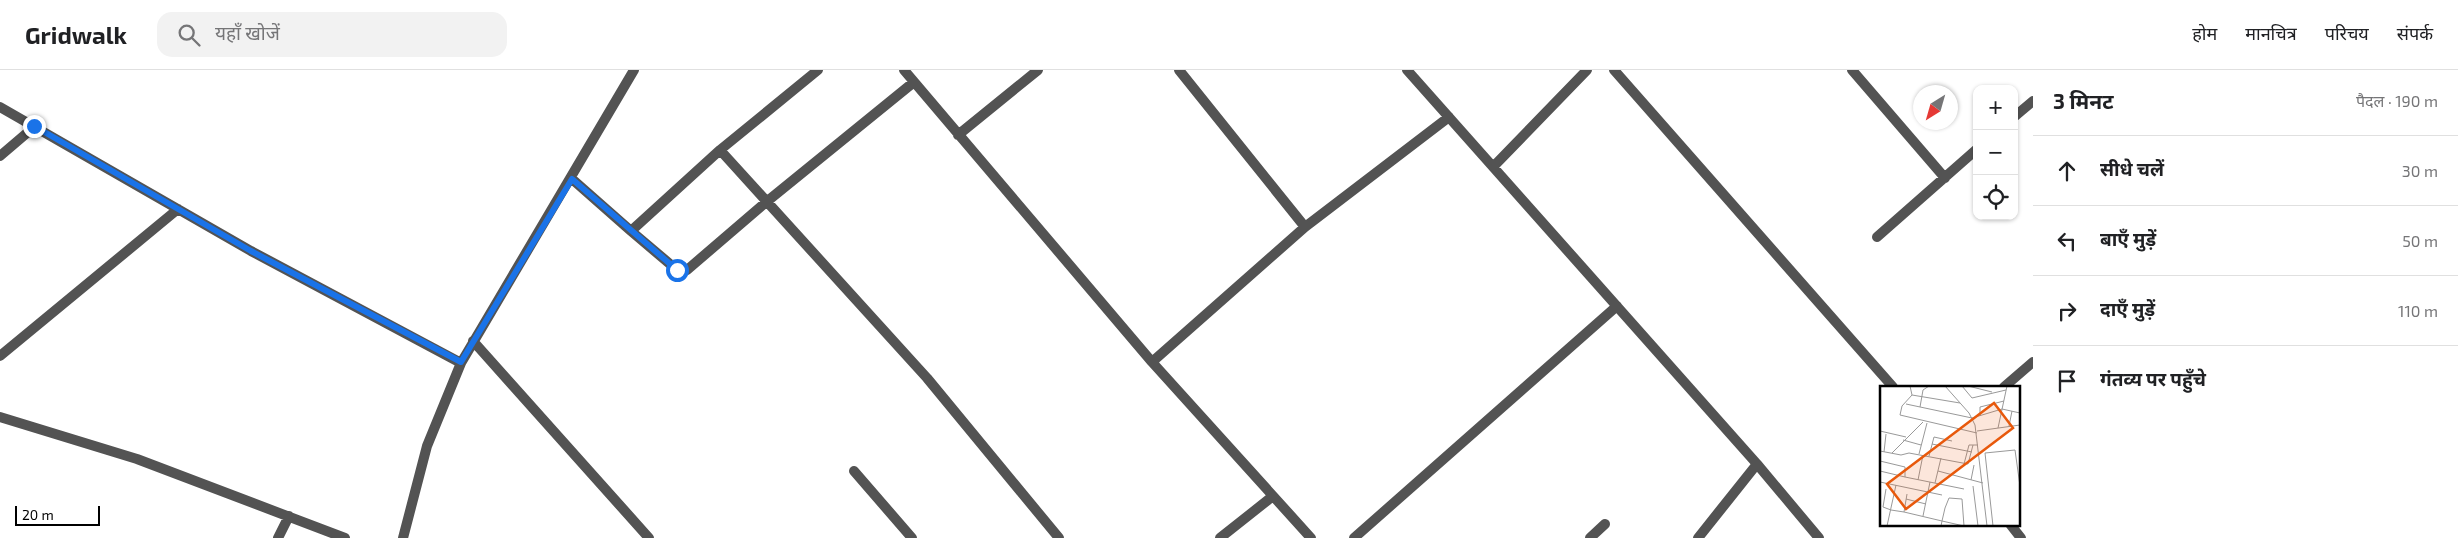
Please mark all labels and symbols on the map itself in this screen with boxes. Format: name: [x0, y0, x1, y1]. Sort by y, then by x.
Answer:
north arrow: [1913, 85, 1958, 130]
route end: [23, 115, 46, 138]
route start: [666, 259, 689, 282]
inset map: [1880, 386, 2020, 526]
scale bar: [15, 503, 100, 526]

